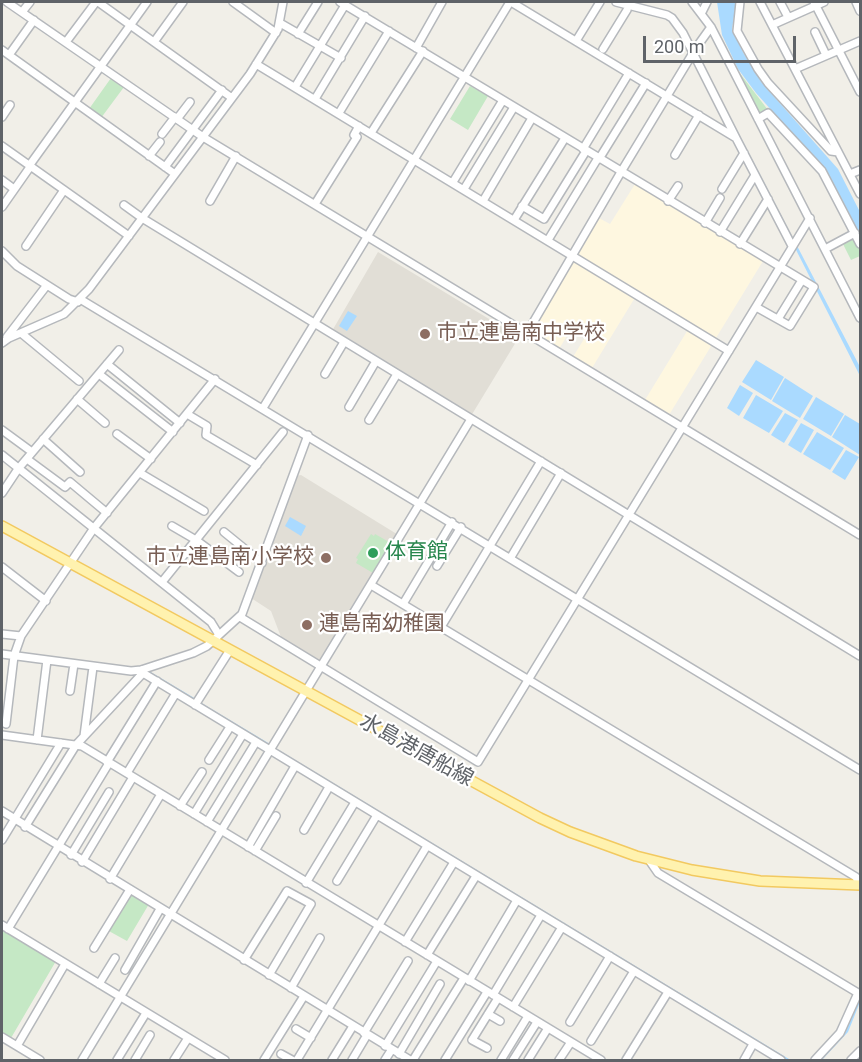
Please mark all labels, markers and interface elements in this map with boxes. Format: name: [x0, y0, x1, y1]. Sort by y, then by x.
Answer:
scale bar: [646, 24, 799, 62]
text: 200 m: [654, 36, 705, 57]
place label: 市立連島南中学校: [437, 321, 605, 347]
marker: 市立連島南中学校: [418, 327, 432, 341]
place label: 体育館: [385, 540, 448, 566]
place label: 市立連島南小学校: [146, 545, 314, 571]
marker: 体育館: [366, 546, 380, 560]
marker: 市立連島南小学校: [319, 551, 333, 565]
place label: 連島南幼稚園: [319, 612, 445, 638]
marker: 連島南幼稚園: [300, 618, 314, 632]
street label: 水島港唐船線: [355, 709, 477, 793]

